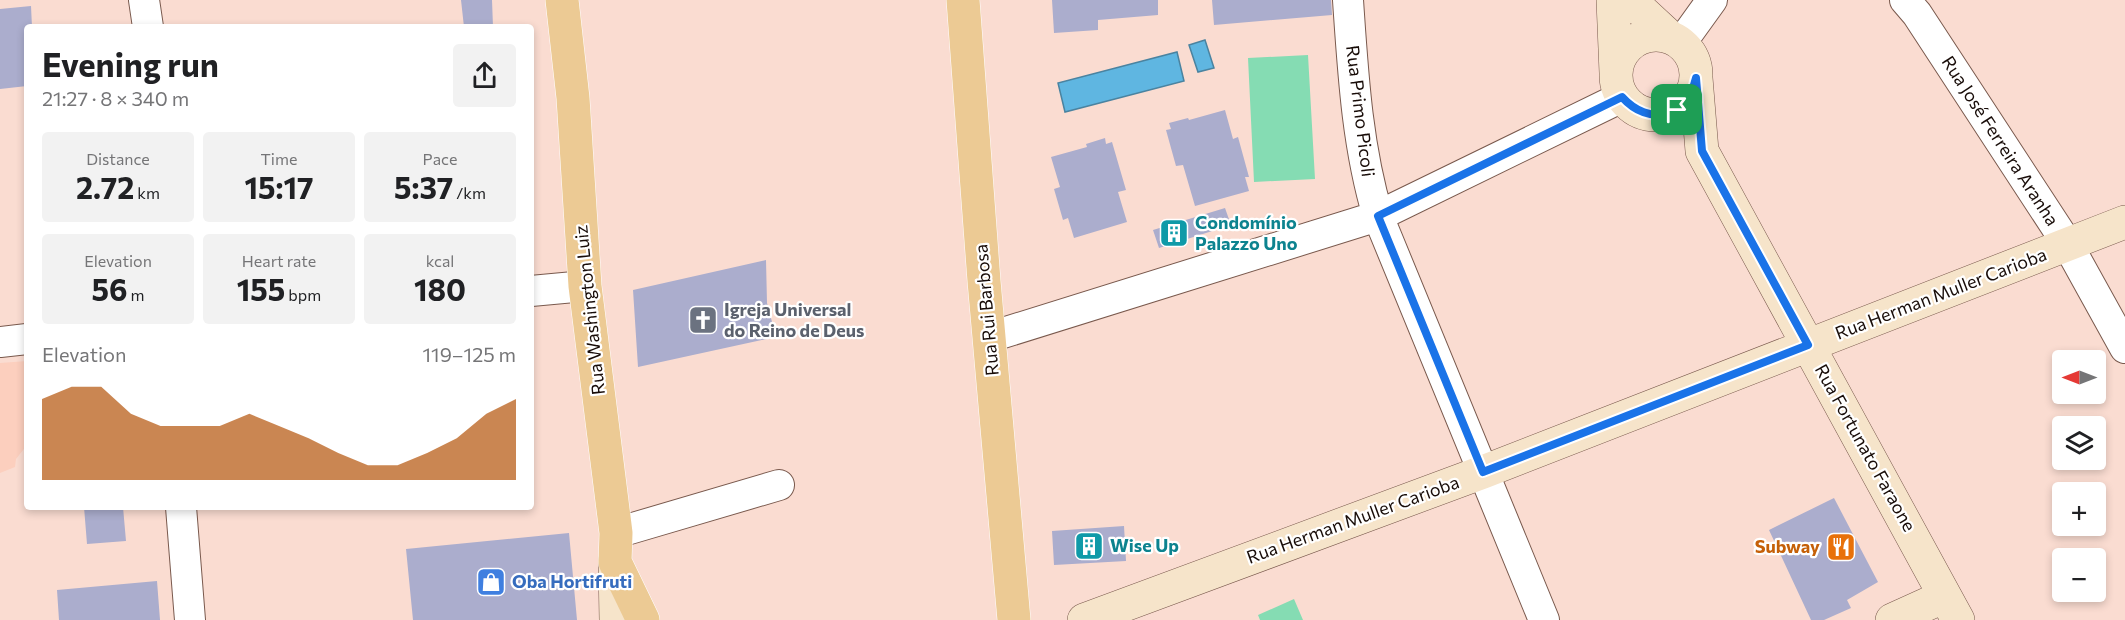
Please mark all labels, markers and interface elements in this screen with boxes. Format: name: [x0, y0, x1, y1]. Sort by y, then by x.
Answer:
text: Evening run: [42, 43, 219, 84]
button: share: [453, 44, 516, 107]
street label: Rua Primo Picoli: [1342, 44, 1380, 178]
street label: Rua José Ferreira Aranha: [1938, 51, 2064, 230]
pin: [1651, 84, 1702, 135]
text: 21:27 · 8 × 340 m: [42, 86, 189, 110]
icon: arrive: [1660, 93, 1693, 126]
text: Distance: [86, 149, 150, 168]
text: Time: [261, 149, 297, 168]
text: Pace: [423, 149, 457, 168]
text: 2.72: [76, 168, 134, 205]
text: 15:17: [244, 168, 314, 205]
text: 5:37: [394, 168, 453, 205]
text: km: [134, 183, 160, 202]
text: /km: [453, 183, 486, 202]
place label: Condomínio Palazzo Uno: [1195, 211, 1298, 254]
building icon: Condomínio Palazzo Uno: [1158, 217, 1190, 249]
street label: Rua Washington Luiz: [569, 224, 609, 396]
street label: Rua Rui Barbosa: [969, 243, 1003, 377]
street label: Rua Herman Muller Carioba: [1832, 243, 2050, 344]
text: Elevation: [84, 251, 152, 270]
text: Heart rate: [242, 251, 316, 270]
text: kcal: [426, 251, 454, 270]
text: 56: [91, 270, 127, 307]
text: 155: [237, 270, 285, 307]
text: 180: [414, 270, 466, 307]
text: m: [127, 285, 145, 304]
text: bpm: [285, 285, 321, 304]
place label: Igreja Universal do Reino de Deus: [724, 298, 864, 341]
church icon: Igreja Universal do Reino de Deus: [687, 304, 719, 336]
text: Elevation: [42, 342, 127, 366]
text: 119–125 m: [423, 342, 516, 366]
north arrow: [2052, 350, 2106, 404]
map controls: [2052, 350, 2106, 602]
street label: Rua Fortunato Faraone: [1811, 360, 1921, 535]
button: layers: [2052, 416, 2106, 470]
street label: Rua Herman Muller Carioba: [1243, 470, 1462, 568]
button: +: [2052, 482, 2106, 536]
building icon: Wise Up: [1073, 530, 1105, 562]
restaurant icon: Subway: [1825, 531, 1857, 563]
place label: Wise Up: [1110, 534, 1179, 556]
place label: Subway: [1755, 535, 1820, 557]
button: −: [2052, 548, 2106, 602]
shop icon: Oba Hortifruti: [475, 566, 507, 598]
place label: Oba Hortifruti: [512, 570, 632, 592]

